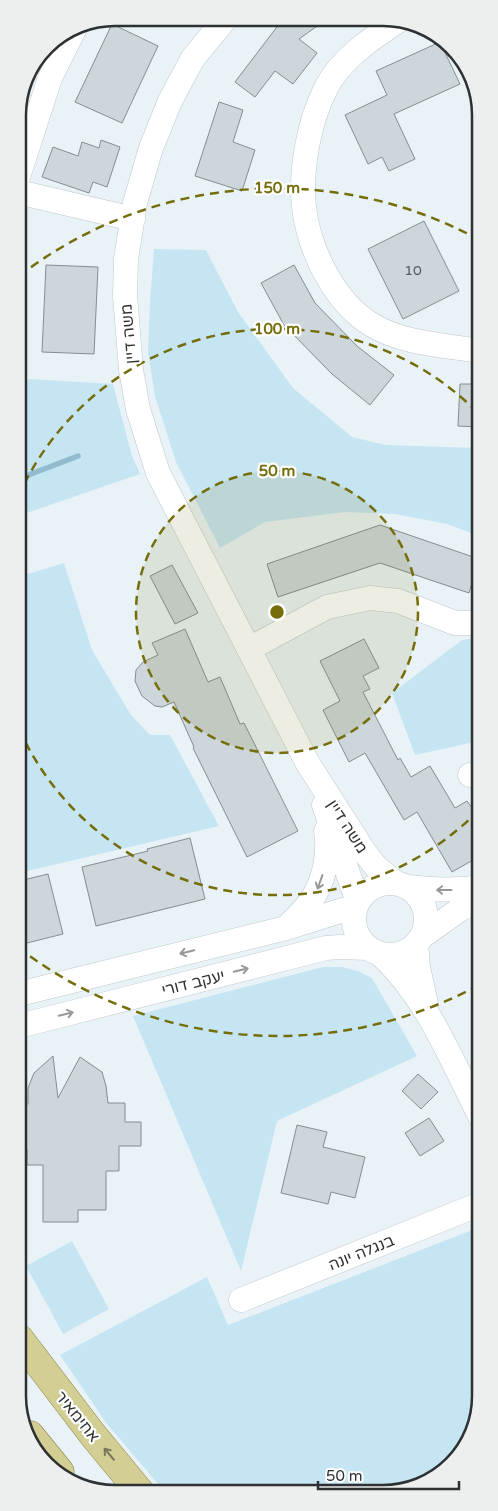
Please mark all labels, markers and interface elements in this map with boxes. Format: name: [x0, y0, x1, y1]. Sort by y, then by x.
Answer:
text: 150 m: [254, 179, 300, 197]
house number: 10: [404, 262, 422, 279]
street label: משה דיין: [116, 303, 142, 365]
text: 100 m: [254, 320, 300, 338]
text: 50 m: [259, 462, 295, 480]
centre of rings: [268, 603, 286, 621]
street label: משה דיין: [322, 796, 372, 857]
one-way arrow: [315, 873, 324, 889]
one-way arrow: [436, 885, 452, 895]
one-way arrow: [180, 948, 196, 957]
one-way arrow: [232, 964, 248, 974]
street label: יעקב דורי: [160, 965, 227, 1000]
one-way arrow: [58, 1009, 74, 1018]
street label: בנגלה יונה: [325, 1231, 397, 1275]
street label: אחימאיר: [51, 1387, 104, 1446]
one-way arrow: [103, 1448, 115, 1461]
scale bar: [318, 1458, 459, 1490]
text: 50 m: [326, 1467, 363, 1485]

